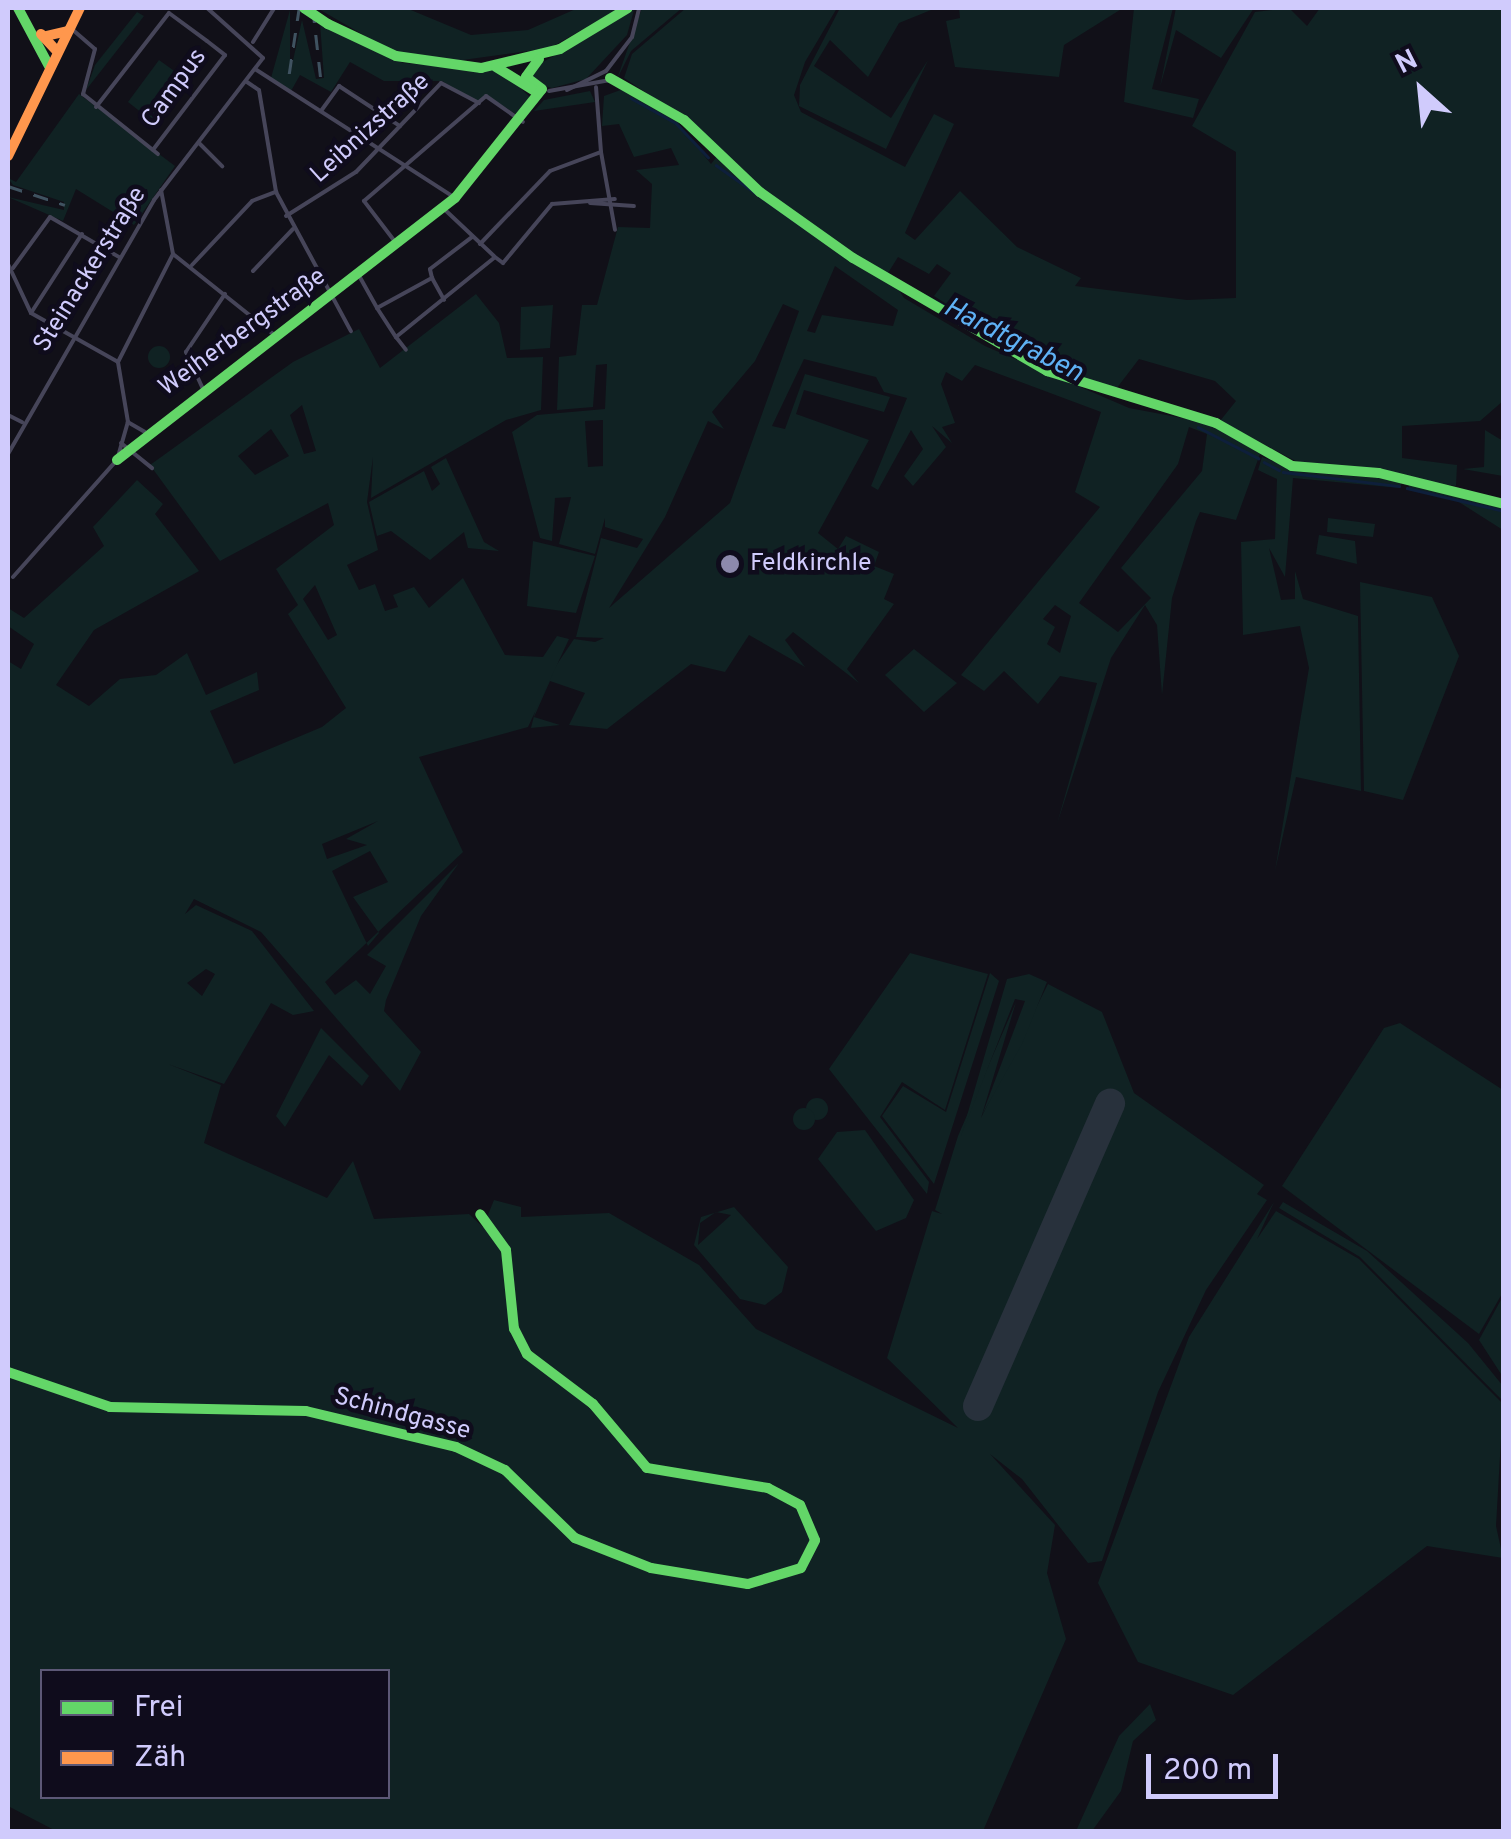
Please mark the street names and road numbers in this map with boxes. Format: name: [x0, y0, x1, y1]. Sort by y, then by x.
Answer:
street label: Campus: [136, 43, 214, 135]
street label: Leibnizstraße: [305, 68, 437, 190]
street label: Steinackerstraße: [28, 182, 154, 358]
street label: Weiherbergstraße: [154, 262, 332, 404]
street label: Schindgasse: [331, 1382, 473, 1448]

